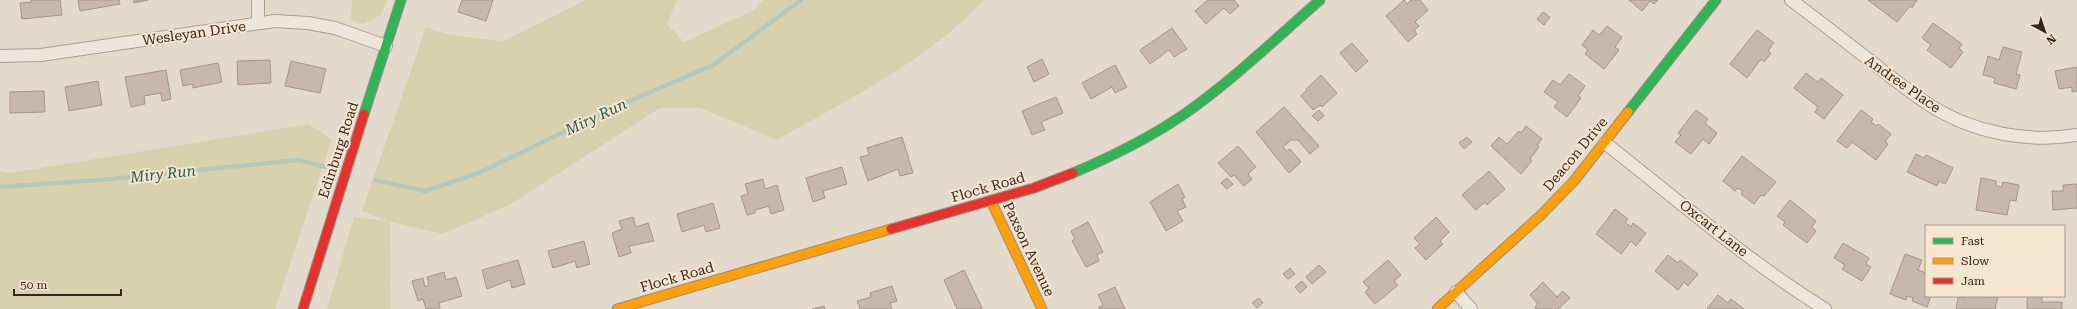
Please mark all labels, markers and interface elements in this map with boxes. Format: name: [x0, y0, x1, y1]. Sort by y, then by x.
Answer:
north arrow: [2025, 12, 2065, 52]
street label: Wesleyan Drive: [141, 18, 247, 48]
text: N: [2043, 32, 2059, 47]
street label: Andree Place: [1862, 52, 1944, 116]
water label: Miry Run: [562, 95, 630, 139]
street label: Edinburg Road: [315, 100, 361, 200]
street label: Deacon Drive: [1539, 114, 1611, 194]
water label: Miry Run: [128, 162, 197, 186]
street label: Flock Road: [949, 169, 1027, 205]
street label: Oxcart Lane: [1677, 196, 1752, 260]
street label: Paxson Avenue: [1000, 199, 1058, 299]
legend: [1925, 225, 2065, 297]
text: Fast: [1961, 234, 1985, 248]
text: Slow: [1961, 254, 1989, 268]
street label: Flock Road: [638, 259, 716, 295]
scale bar: [14, 271, 121, 297]
text: Jam: [1961, 274, 1985, 288]
text: 50 m: [20, 278, 47, 292]

